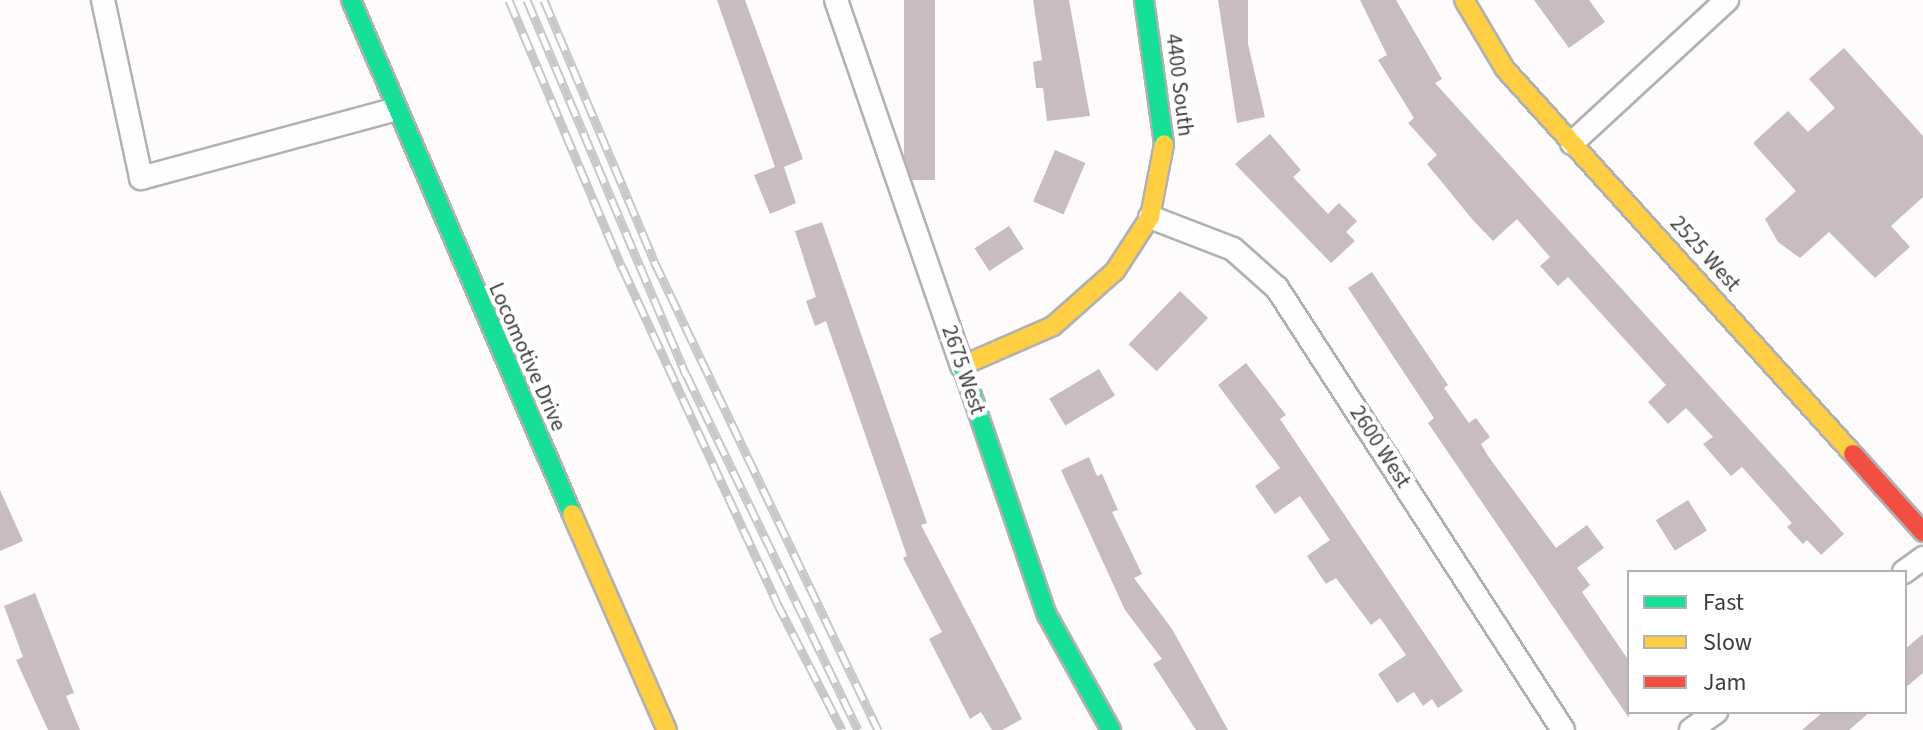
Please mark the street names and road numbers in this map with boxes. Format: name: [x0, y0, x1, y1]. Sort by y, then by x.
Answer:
street label: 4400 South: [1160, 32, 1198, 138]
street label: 2525 West: [1664, 211, 1746, 297]
street label: Locomotive Drive: [482, 279, 572, 435]
street label: 2675 West: [935, 322, 991, 418]
street label: 2600 West: [1344, 401, 1416, 493]

